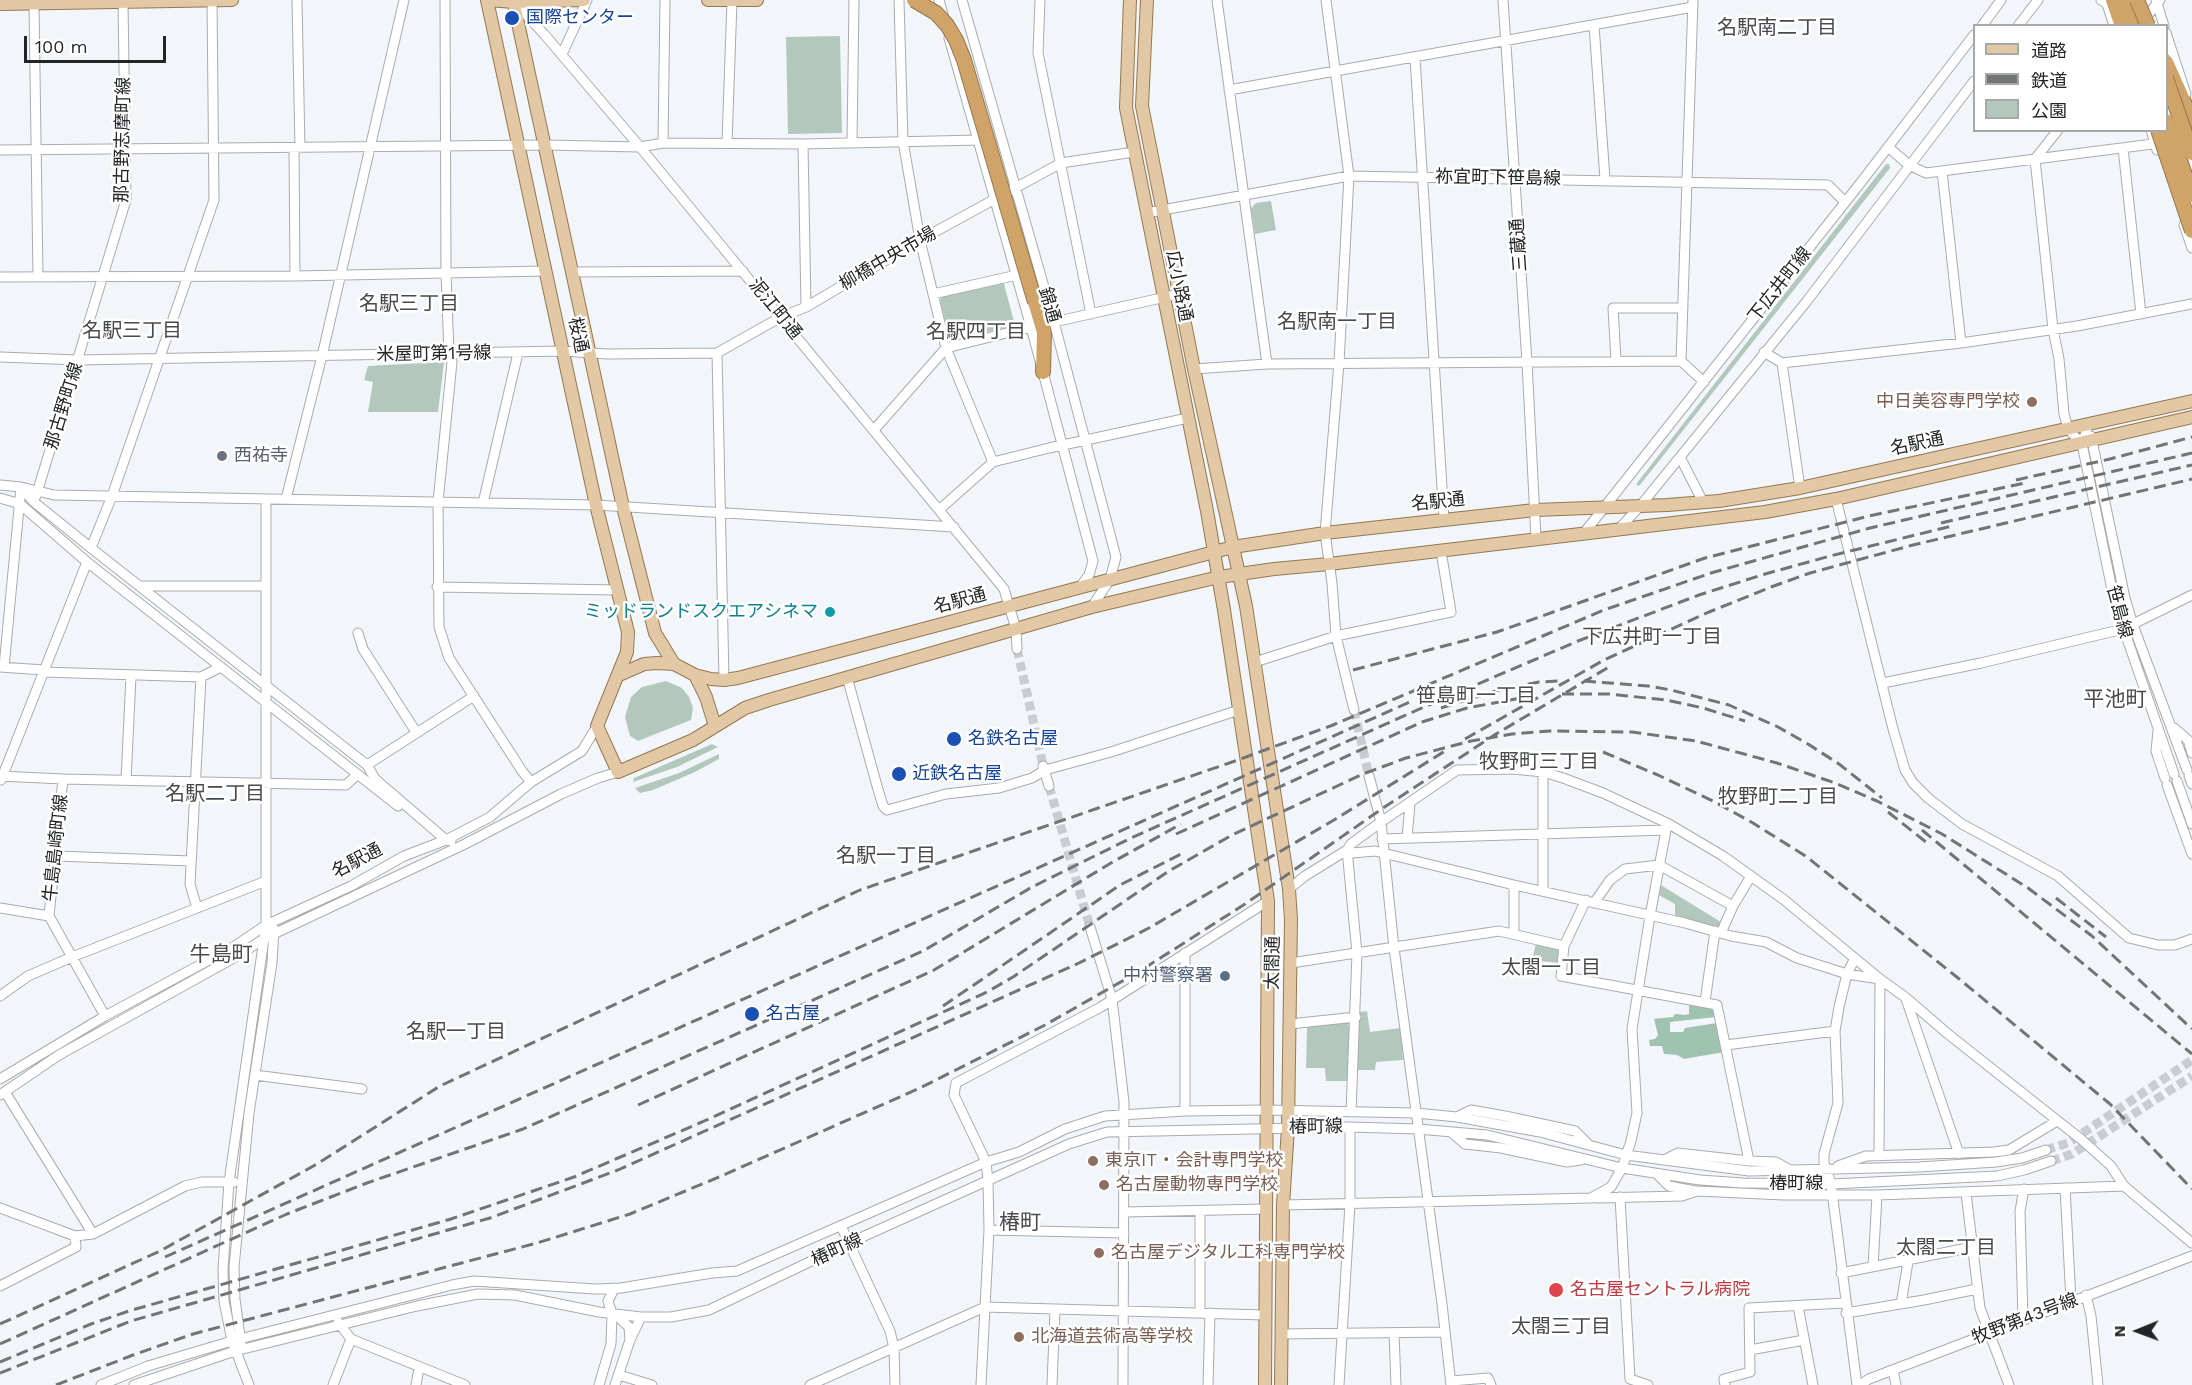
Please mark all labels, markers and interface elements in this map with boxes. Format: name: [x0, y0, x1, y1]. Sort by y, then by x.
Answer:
place label: 国際センター: [526, 7, 634, 29]
marker: 国際センター: [503, 9, 521, 27]
district label: 名駅南二丁目: [1717, 16, 1837, 40]
scale bar: [27, 24, 170, 62]
legend: [1973, 24, 2168, 132]
text: 100 m: [35, 36, 88, 57]
text: 道路: [2031, 40, 2067, 61]
text: 鉄道: [2031, 70, 2067, 91]
street label: 那古野志摩町線: [111, 77, 135, 203]
text: 公園: [2031, 100, 2067, 121]
street label: 祢宜町下笹島線: [1435, 166, 1561, 190]
street label: 三蔵通: [1506, 217, 1532, 273]
street label: 柳橋中央市場: [836, 223, 940, 295]
street label: 下広井町線: [1744, 243, 1816, 327]
street label: 広小路通: [1162, 249, 1196, 323]
street label: 泥江町通: [744, 274, 806, 344]
street label: 錦通: [1034, 285, 1064, 325]
district label: 名駅三丁目: [359, 292, 459, 316]
district label: 名駅南一丁目: [1277, 310, 1397, 334]
street label: 桜通: [564, 315, 592, 355]
district label: 名駅三丁目: [82, 319, 182, 343]
district label: 名駅四丁目: [926, 320, 1026, 344]
street label: 米屋町第1号線: [376, 342, 492, 366]
street label: 那古野町線: [41, 360, 87, 452]
place label: 中日美容専門学校: [1876, 391, 2020, 413]
marker: 中日美容専門学校: [2025, 395, 2039, 409]
street label: 名駅通: [1888, 428, 1946, 460]
place label: 西祐寺: [234, 445, 288, 467]
marker: 西祐寺: [215, 449, 229, 463]
street label: 名駅通: [1410, 488, 1466, 516]
street label: 笹島線: [2102, 583, 2136, 641]
street label: 名駅通: [931, 584, 989, 618]
place label: ミッドランドスクエアシネマ: [584, 601, 818, 623]
marker: ミッドランドスクエアシネマ: [823, 605, 837, 619]
district label: 下広井町一丁目: [1582, 625, 1722, 649]
district label: 笹島町一丁目: [1416, 684, 1536, 708]
district label: 平池町: [2084, 687, 2146, 713]
place label: 名鉄名古屋: [968, 728, 1058, 750]
marker: 名鉄名古屋: [945, 730, 963, 748]
district label: 牧野町三丁目: [1479, 750, 1599, 774]
place label: 近鉄名古屋: [912, 763, 1002, 785]
marker: 近鉄名古屋: [890, 765, 908, 783]
district label: 名駅二丁目: [165, 782, 265, 806]
district label: 牧野町二丁目: [1718, 785, 1838, 809]
street label: 牛島島崎町線: [40, 793, 72, 903]
street label: 名駅通: [328, 839, 386, 883]
district label: 名駅一丁目: [836, 844, 936, 868]
street label: 太閤通: [1262, 936, 1284, 990]
district label: 牛島町: [190, 942, 252, 968]
district label: 太閤一丁目: [1501, 956, 1601, 980]
place label: 中村警察署: [1123, 965, 1213, 987]
marker: 中村警察署: [1218, 969, 1232, 983]
place label: 名古屋: [766, 1003, 820, 1025]
marker: 名古屋: [743, 1005, 761, 1023]
district label: 名駅一丁目: [406, 1020, 506, 1044]
street label: 椿町線: [1289, 1116, 1343, 1138]
place label: 東京IT・会計専門学校: [1105, 1150, 1283, 1172]
marker: 東京IT・会計専門学校: [1086, 1154, 1100, 1168]
street label: 椿町線: [1769, 1173, 1823, 1195]
place label: 名古屋動物専門学校: [1116, 1174, 1278, 1196]
marker: 名古屋動物専門学校: [1097, 1178, 1111, 1192]
district label: 椿町: [999, 1210, 1041, 1236]
street label: 椿町線: [808, 1229, 866, 1271]
district label: 太閤二丁目: [1896, 1236, 1996, 1260]
place label: 名古屋デジタル工科専門学校: [1111, 1242, 1345, 1264]
marker: 名古屋デジタル工科専門学校: [1092, 1246, 1106, 1260]
place label: 名古屋セントラル病院: [1570, 1279, 1750, 1301]
marker: 名古屋セントラル病院: [1547, 1281, 1565, 1299]
street label: 牧野第43号線: [1969, 1289, 2081, 1349]
north arrow: [2108, 1301, 2168, 1361]
district label: 太閤三丁目: [1511, 1315, 1611, 1339]
text: N: [2110, 1325, 2129, 1337]
place label: 北海道芸術高等学校: [1031, 1326, 1193, 1348]
marker: 北海道芸術高等学校: [1012, 1330, 1026, 1344]

